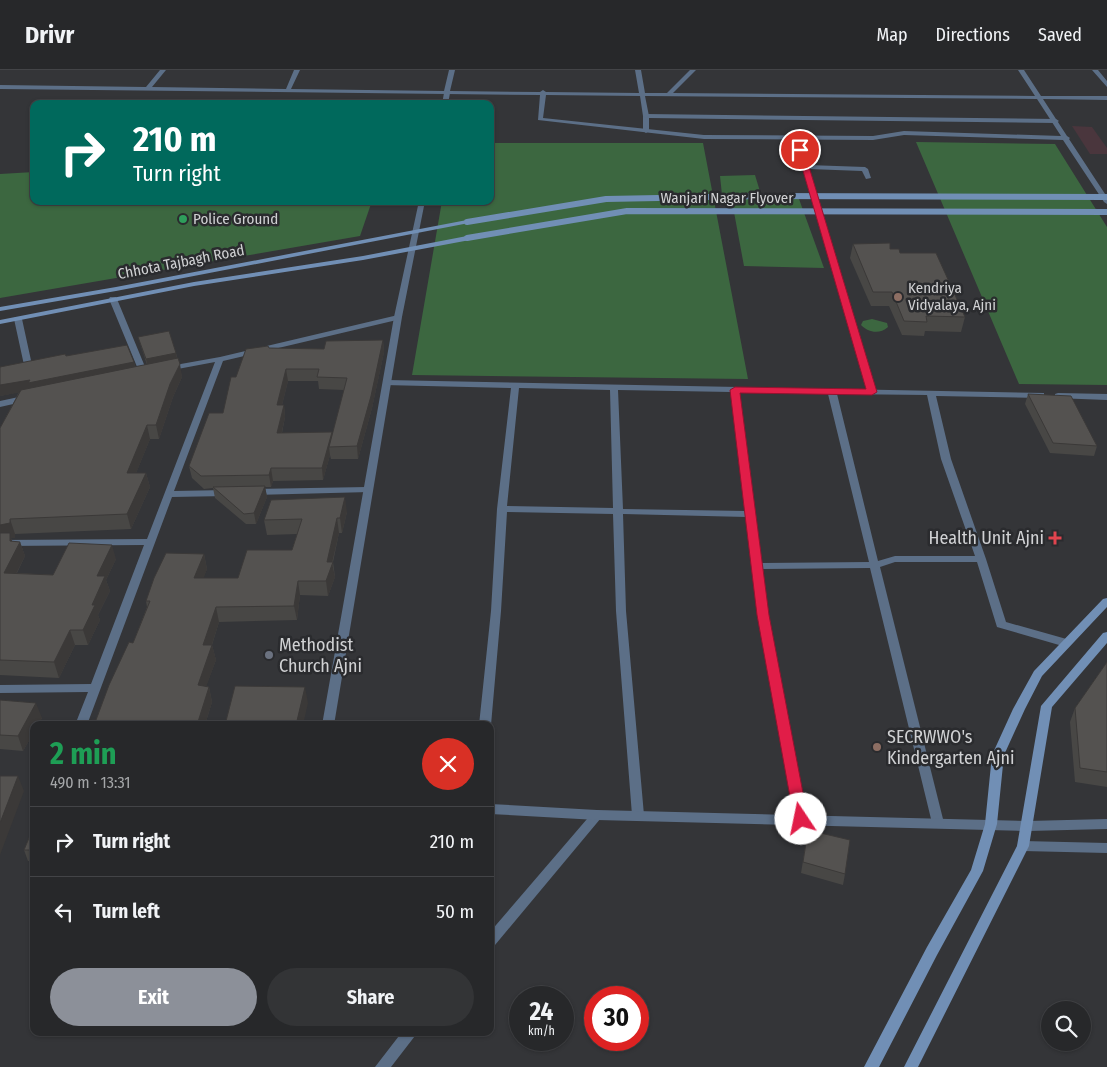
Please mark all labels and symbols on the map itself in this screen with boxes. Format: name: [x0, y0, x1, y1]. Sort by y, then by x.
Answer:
pin: [779, 129, 821, 171]
street label: Wanjari Nagar Flyover: [661, 189, 794, 207]
place label: Police Ground: [193, 210, 278, 228]
marker: Police Ground: [177, 213, 189, 225]
street label: Chhota Tajbagh Road: [116, 241, 246, 283]
place label: Kendriya Vidyalaya, Ajni: [908, 279, 996, 314]
marker: Kendriya Vidyalaya, Ajni: [892, 291, 904, 303]
place label: Health Unit Ajni: [929, 527, 1044, 549]
marker: Health Unit Ajni: [1048, 531, 1062, 545]
place label: Methodist Church Ajni: [279, 634, 362, 677]
marker: Methodist Church Ajni: [263, 649, 275, 661]
place label: SECRWWO's Kindergarten Ajni: [887, 726, 1015, 769]
marker: SECRWWO's Kindergarten Ajni: [871, 741, 883, 753]
position arrow: [774, 792, 826, 844]
speed limit sign: 30: [584, 986, 649, 1051]

